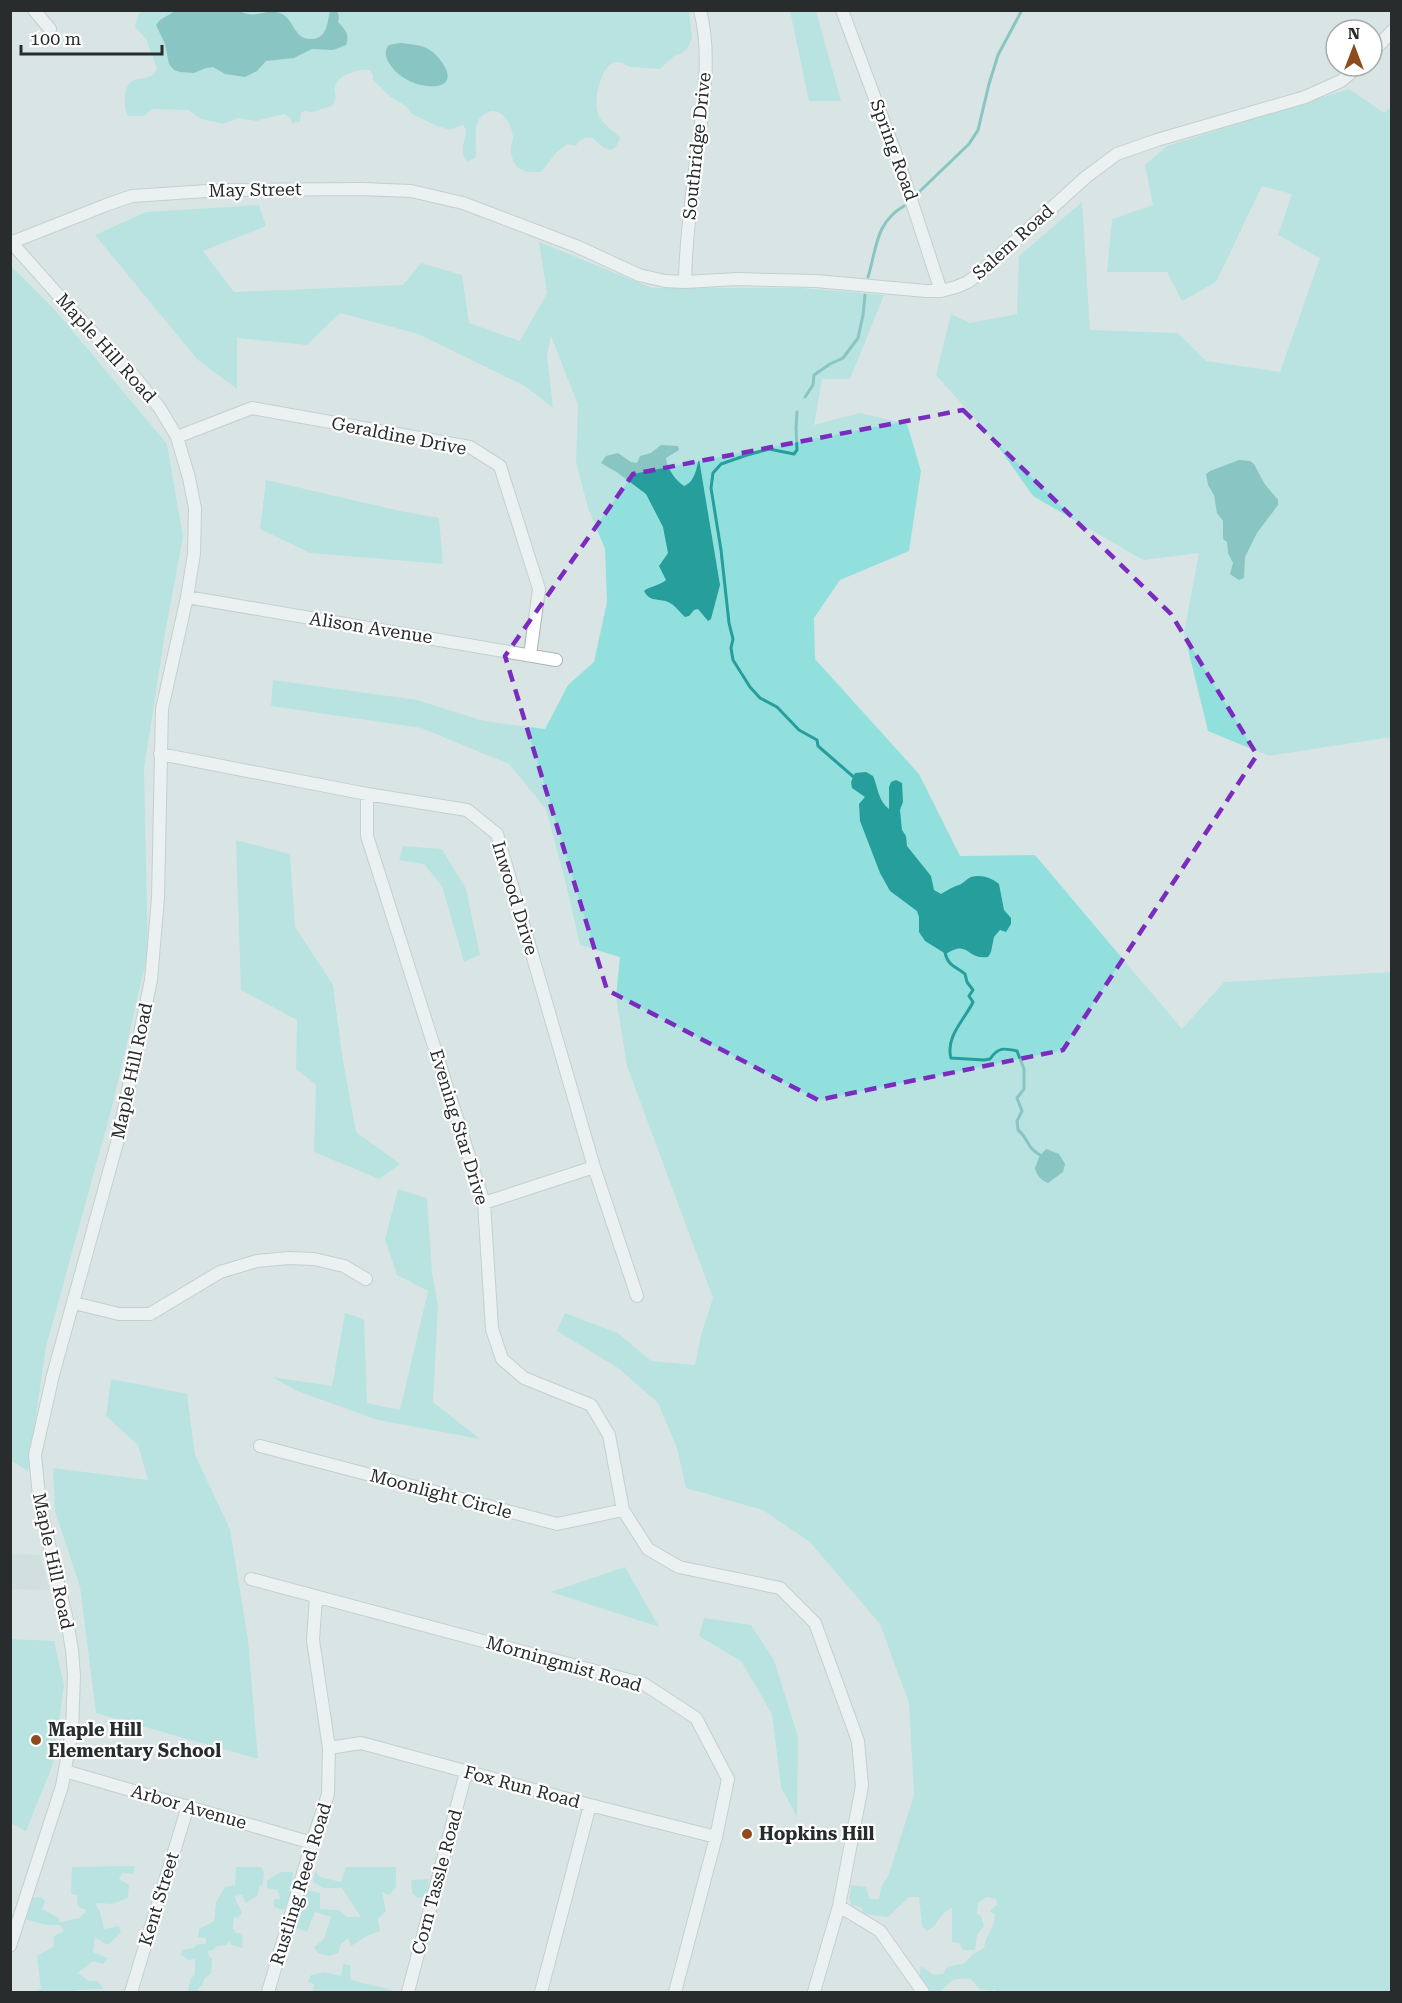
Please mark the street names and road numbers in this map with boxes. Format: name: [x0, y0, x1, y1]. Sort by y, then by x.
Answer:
street label: Southridge Drive: [678, 71, 715, 221]
street label: Spring Road: [866, 96, 923, 204]
street label: May Street: [208, 178, 302, 201]
street label: Salem Road: [968, 199, 1058, 283]
street label: Maple Hill Road: [52, 289, 161, 407]
street label: Geraldine Drive: [330, 412, 469, 459]
street label: Alison Avenue: [308, 607, 434, 648]
street label: Inwood Drive: [488, 838, 543, 957]
street label: Maple Hill Road: [107, 1000, 156, 1141]
street label: Evening Star Drive: [426, 1047, 493, 1207]
street label: Moonlight Circle: [368, 1464, 515, 1523]
street label: Maple Hill Road: [29, 1491, 78, 1632]
street label: Morningmist Road: [484, 1631, 645, 1696]
street label: Fox Run Road: [462, 1761, 583, 1812]
street label: Arbor Avenue: [129, 1780, 249, 1833]
street label: Rustling Reed Road: [266, 1800, 335, 1968]
street label: Corn Tassle Road: [407, 1807, 466, 1957]
street label: Kent Street: [134, 1849, 183, 1948]

